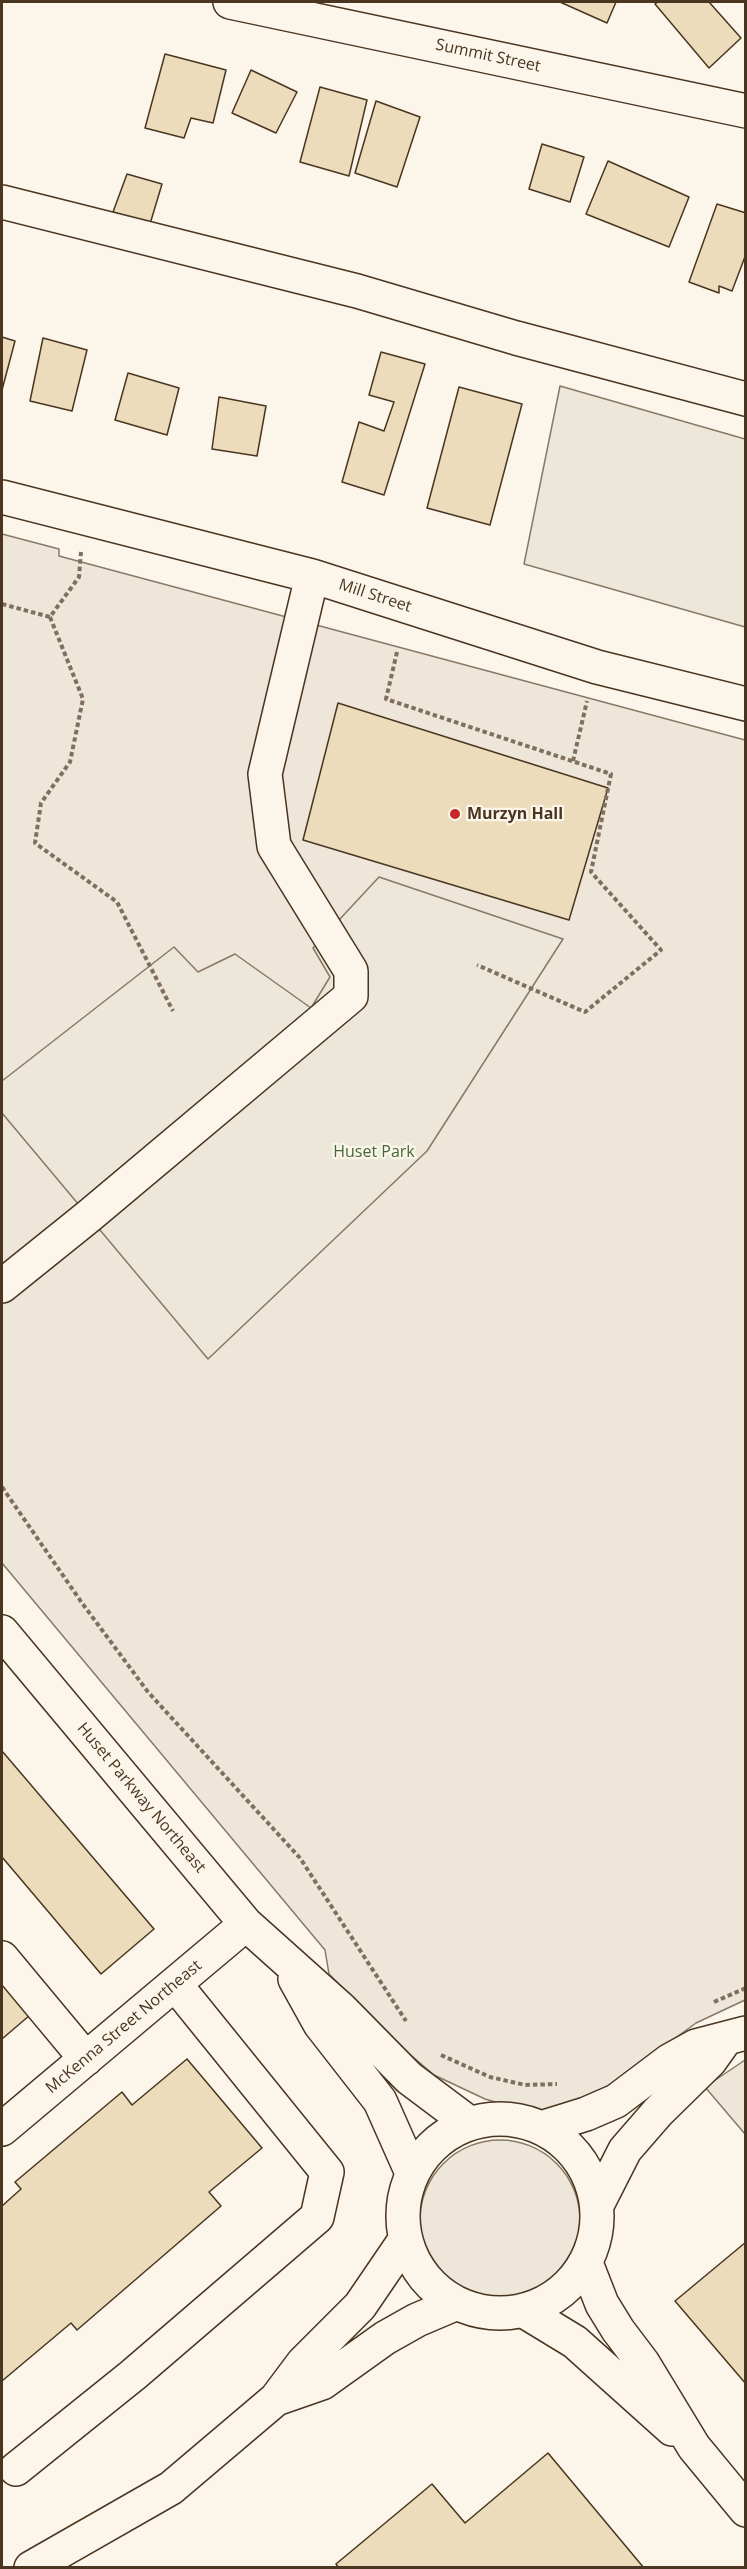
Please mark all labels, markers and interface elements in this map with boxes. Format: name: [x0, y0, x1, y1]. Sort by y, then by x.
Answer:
street label: Summit Street: [434, 36, 542, 76]
street label: Mill Street: [336, 575, 414, 617]
place label: Murzyn Hall: [467, 804, 563, 824]
marker: Murzyn Hall: [448, 807, 462, 821]
park label: Huset Park: [333, 1142, 415, 1162]
street label: Huset Parkway Northeast: [73, 1719, 209, 1877]
street label: McKenna Street Northeast: [42, 1956, 206, 2098]

